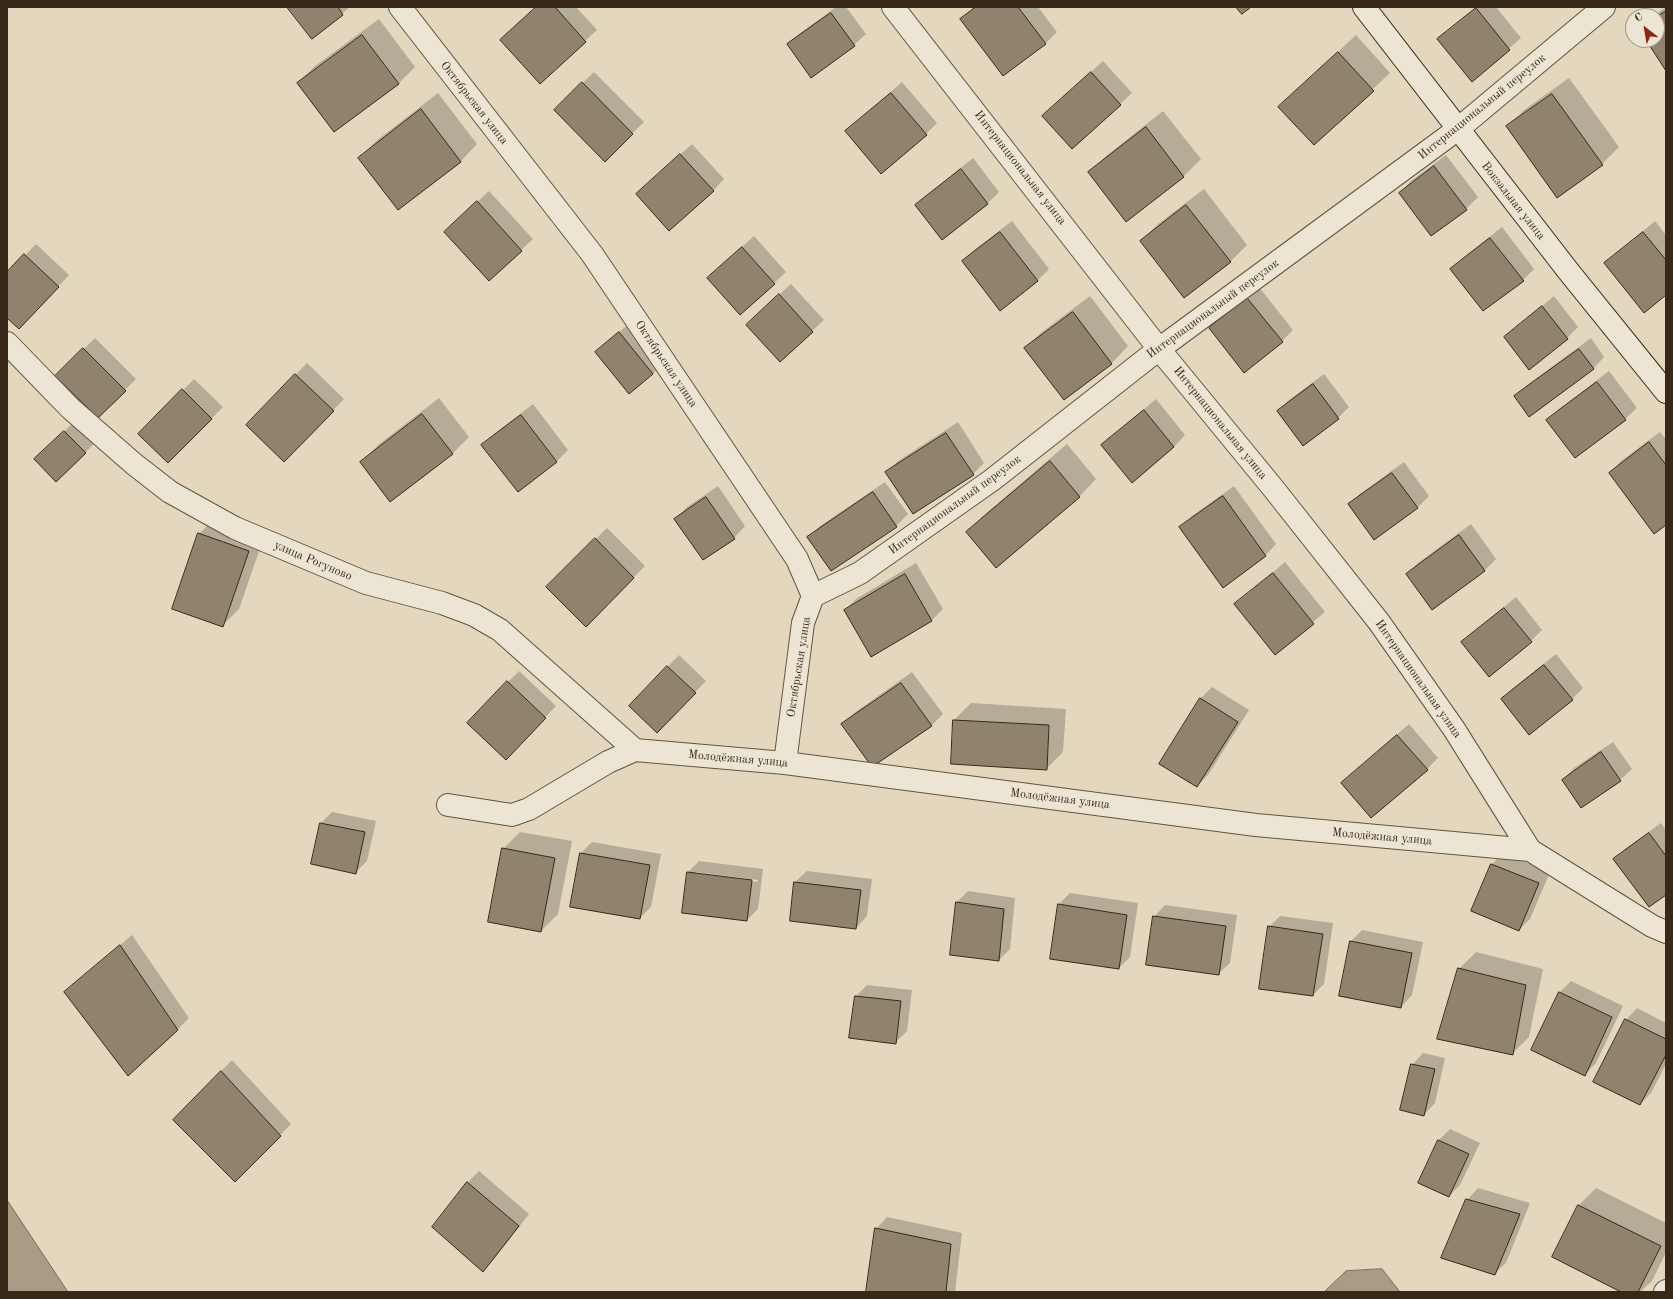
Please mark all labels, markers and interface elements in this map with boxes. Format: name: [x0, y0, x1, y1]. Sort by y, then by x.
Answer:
north arrow: [1625, 8, 1665, 48]
text: С: [1633, 12, 1645, 25]
street label: Интернациональный переулок: [1415, 51, 1549, 163]
street label: Октябрьская улица: [437, 59, 511, 147]
street label: Интернациональная улица: [971, 108, 1069, 228]
street label: Вокзальная улица: [1478, 159, 1548, 243]
street label: Интернациональный переулок: [1144, 256, 1282, 362]
street label: Октябрьская улица: [632, 318, 700, 410]
street label: Интернациональная улица: [1170, 364, 1270, 482]
street label: Интернациональный переулок: [886, 452, 1024, 558]
street label: улица Рогуново: [272, 538, 354, 584]
street label: Октябрьская улица: [784, 616, 814, 718]
street label: Интернациональная улица: [1372, 617, 1464, 741]
street label: Молодёжная улица: [687, 747, 789, 771]
street label: Молодёжная улица: [1009, 786, 1111, 812]
street label: Молодёжная улица: [1331, 825, 1433, 849]

